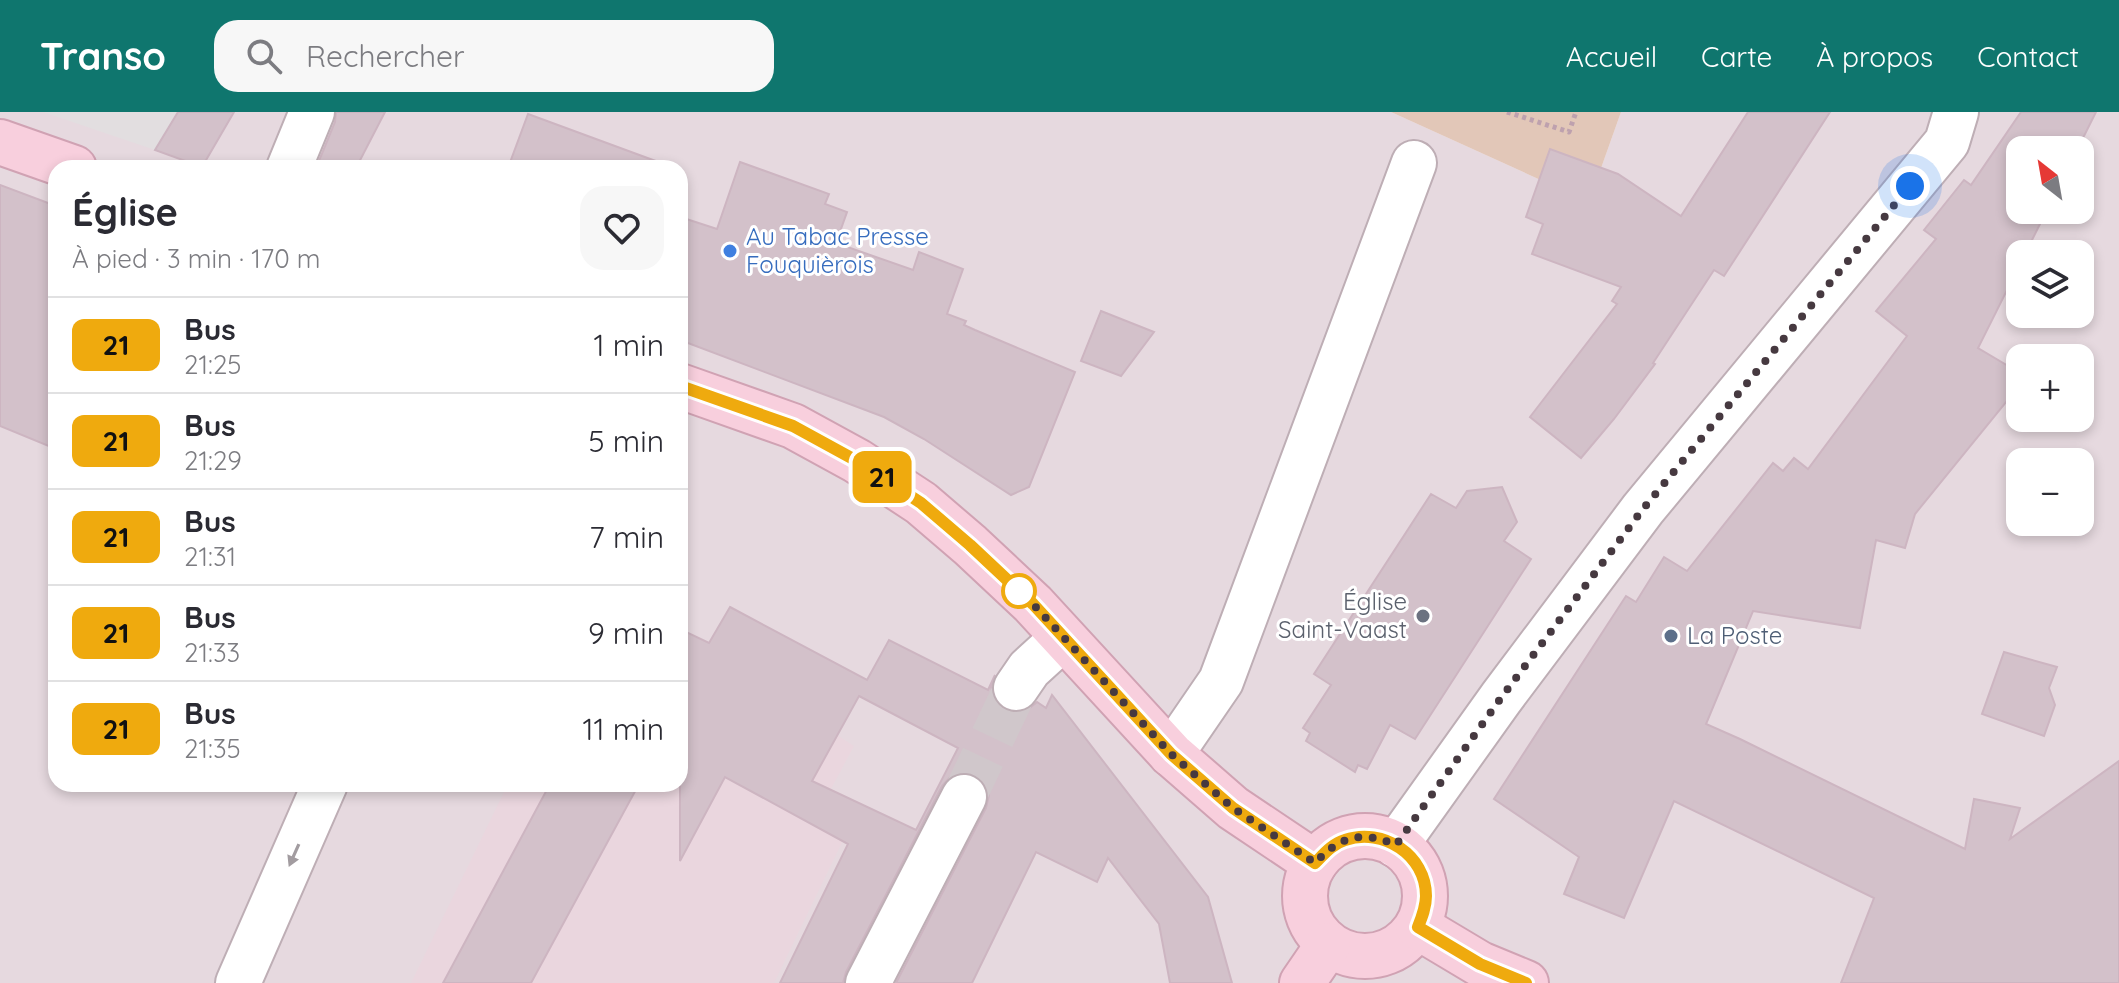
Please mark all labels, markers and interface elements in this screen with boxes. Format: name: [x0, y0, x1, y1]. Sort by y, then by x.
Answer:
search box: [214, 20, 774, 92]
text: Transo: [40, 32, 166, 80]
icon: search: [242, 34, 286, 78]
text: Rechercher: [306, 37, 465, 75]
text: Accueil: [1566, 39, 1657, 74]
text: Carte: [1701, 39, 1772, 74]
text: À propos: [1816, 39, 1933, 74]
text: Contact: [1977, 39, 2079, 74]
north arrow: [2006, 136, 2094, 224]
map controls: [2006, 136, 2094, 536]
your location: [1890, 166, 1930, 206]
button: heart: [580, 186, 664, 270]
text: Église: [72, 188, 178, 236]
place label: Au Tabac Presse Fouquièrois: [746, 221, 929, 279]
button: layers: [2006, 240, 2094, 328]
text: À pied · 3 min · 170 m: [72, 242, 320, 275]
marker: Au Tabac Presse Fouquièrois: [721, 242, 739, 260]
text: Bus: [184, 310, 236, 348]
text: 1 min: [594, 326, 664, 364]
text: 21: [103, 327, 129, 362]
button: +: [2006, 344, 2094, 432]
text: 21:25: [184, 348, 241, 381]
text: Bus: [184, 406, 236, 444]
text: 5 min: [588, 422, 664, 460]
text: 21: [103, 423, 129, 458]
text: 21:29: [184, 444, 242, 477]
button: −: [2006, 448, 2094, 536]
line badge: 21: [846, 451, 918, 503]
text: 21: [869, 459, 895, 494]
text: Bus: [184, 502, 236, 540]
text: 7 min: [589, 518, 664, 556]
text: 21: [103, 519, 129, 554]
text: 21:31: [184, 540, 236, 573]
unlabelled marker: [1002, 574, 1036, 608]
place label: Église Saint-Vaast: [1278, 586, 1407, 644]
text: Bus: [184, 598, 236, 636]
marker: Église Saint-Vaast: [1414, 607, 1432, 625]
text: 9 min: [588, 614, 664, 652]
text: 21: [103, 615, 129, 650]
place label: La Poste: [1687, 620, 1782, 650]
marker: La Poste: [1662, 627, 1680, 645]
text: 21:33: [184, 636, 240, 669]
text: Bus: [184, 694, 236, 732]
text: 11 min: [582, 710, 664, 748]
text: 21: [103, 711, 129, 746]
text: 21:35: [184, 732, 241, 765]
one-way arrow: [287, 844, 301, 867]

